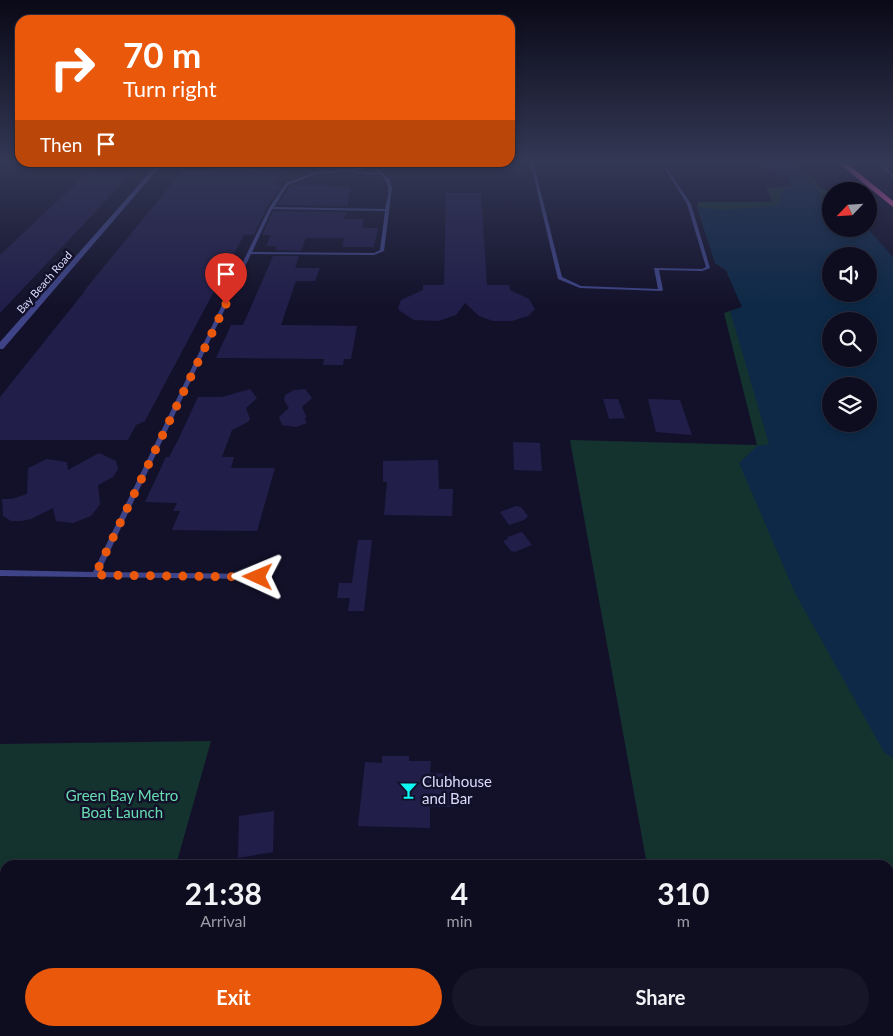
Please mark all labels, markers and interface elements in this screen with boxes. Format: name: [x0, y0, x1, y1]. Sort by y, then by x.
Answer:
text: 70 m: [123, 33, 201, 75]
icon: right: [40, 35, 105, 100]
text: Turn right: [123, 75, 217, 102]
icon: arrive: [92, 130, 120, 158]
text: Then: [40, 133, 82, 156]
north arrow: [822, 182, 878, 238]
map controls: [822, 182, 877, 432]
button: sound: [822, 247, 877, 302]
street label: Bay Beach Road: [14, 248, 74, 316]
pin: [205, 253, 247, 304]
icon: arrive: [212, 260, 240, 288]
button: search: [822, 312, 877, 367]
button: layers: [822, 377, 877, 432]
position arrow: [231, 550, 283, 602]
place label: Clubhouse and Bar: [422, 772, 492, 807]
bar icon: Clubhouse and Bar: [398, 780, 418, 800]
park label: Green Bay Metro Boat Launch: [66, 786, 178, 821]
text: 21:38: [185, 875, 262, 911]
text: 4: [451, 875, 468, 911]
text: 310: [657, 875, 709, 911]
text: Arrival: [200, 911, 246, 930]
text: min: [447, 911, 473, 930]
text: m: [677, 911, 690, 930]
button: Exit: [25, 968, 442, 1026]
button: Share: [452, 968, 869, 1026]

